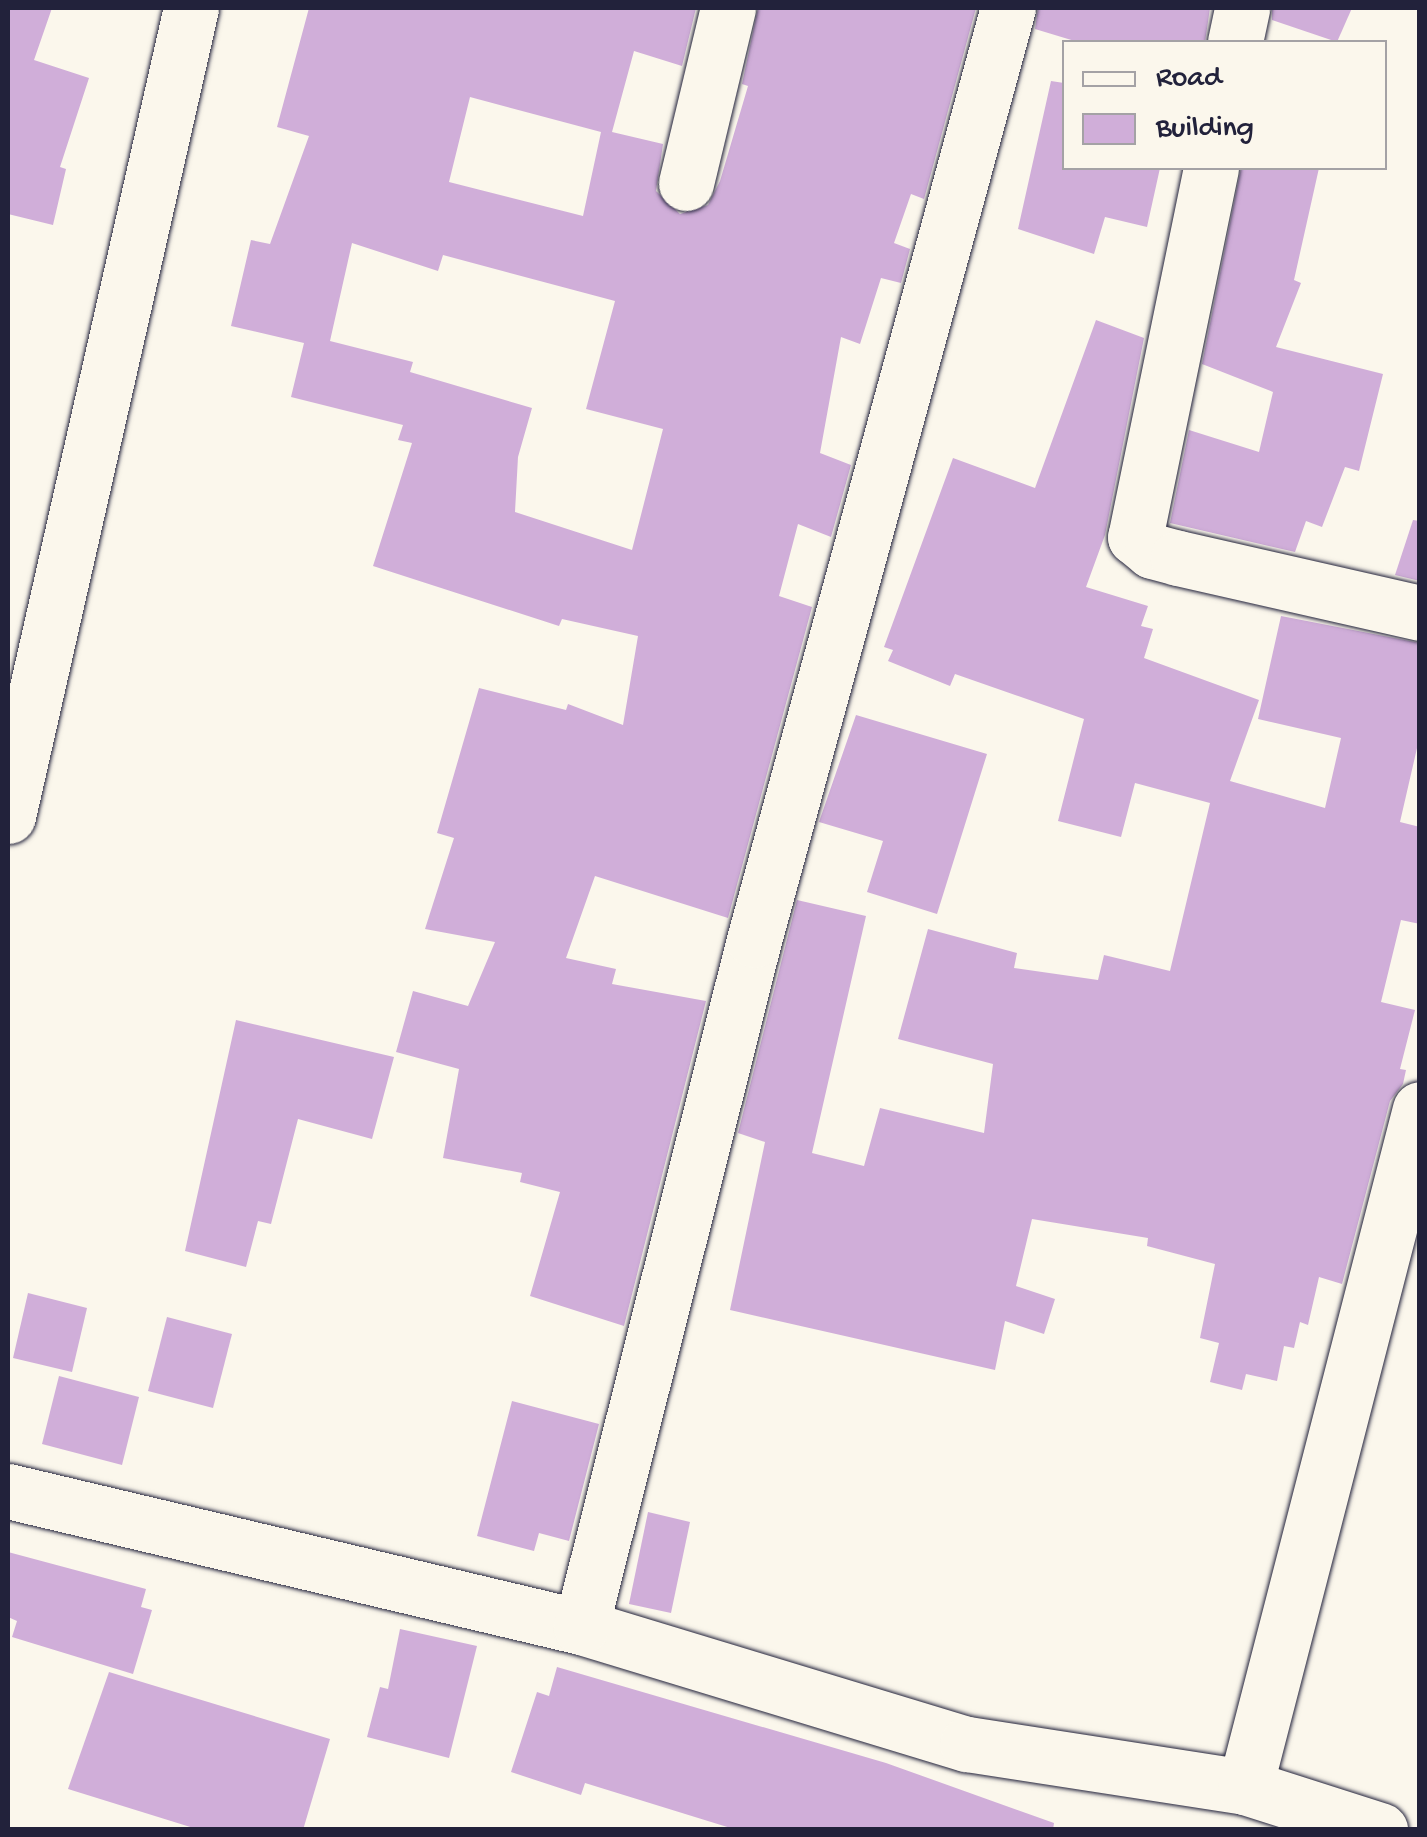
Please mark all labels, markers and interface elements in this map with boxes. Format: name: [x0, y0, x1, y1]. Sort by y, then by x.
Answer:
legend: [1062, 40, 1387, 170]
text: Road: [1156, 62, 1222, 97]
text: Building: [1156, 112, 1254, 147]

